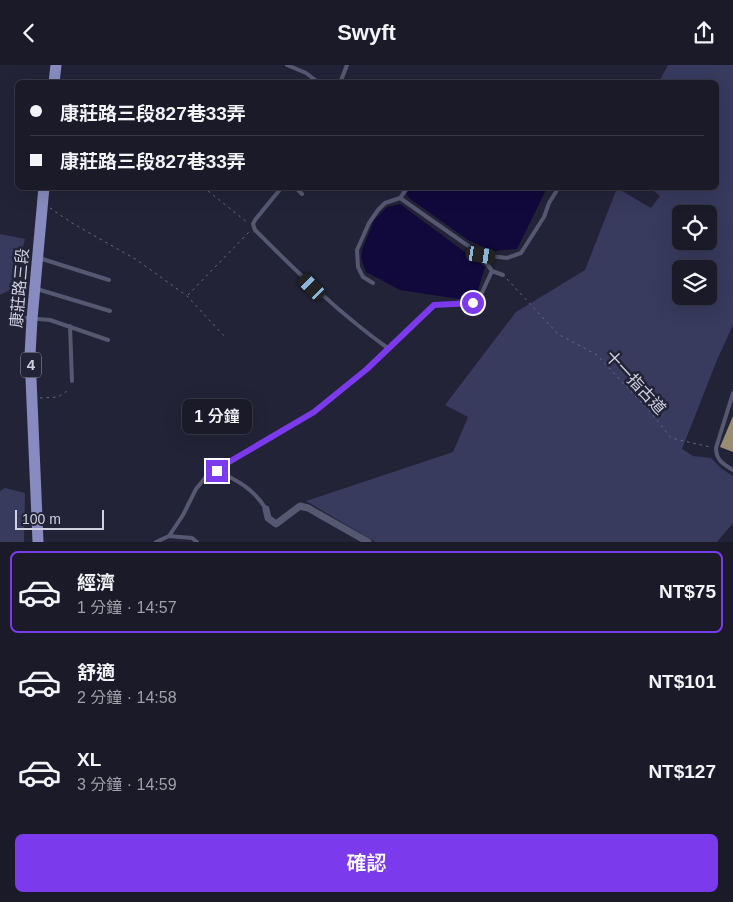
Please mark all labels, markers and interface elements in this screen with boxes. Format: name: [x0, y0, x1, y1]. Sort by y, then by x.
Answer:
icon: back: [15, 19, 43, 47]
icon: share: [690, 19, 718, 47]
text: Swyft: [337, 20, 396, 45]
text: 康莊路三段827巷33弄: [60, 103, 246, 124]
text: 康莊路三段827巷33弄: [60, 151, 246, 172]
map controls: [672, 205, 717, 305]
button: locate: [672, 205, 717, 250]
car: [465, 245, 496, 265]
street label: 康莊路三段: [8, 247, 31, 329]
button: layers: [672, 260, 717, 305]
car: [296, 271, 327, 303]
route start: [462, 292, 484, 314]
street label: 十一指古道: [602, 347, 669, 417]
road number: 4: [21, 353, 41, 377]
callout: 1 分鐘: [182, 399, 252, 433]
text: 1 分鐘: [194, 408, 240, 425]
route end: [206, 460, 228, 482]
scale bar: [15, 507, 104, 530]
text: 100 m: [22, 511, 61, 527]
icon: car: [17, 570, 62, 615]
text: 經濟: [77, 572, 115, 593]
text: NT$75: [659, 581, 716, 602]
text: 1 分鐘 · 14:57: [77, 599, 177, 616]
icon: car: [17, 660, 62, 705]
text: 舒適: [77, 662, 115, 683]
text: NT$101: [648, 671, 716, 692]
text: 2 分鐘 · 14:58: [77, 689, 177, 706]
text: XL: [77, 749, 101, 770]
icon: car: [17, 750, 62, 795]
text: NT$127: [648, 761, 716, 782]
text: 3 分鐘 · 14:59: [77, 776, 177, 793]
button: 確認: [15, 834, 718, 892]

